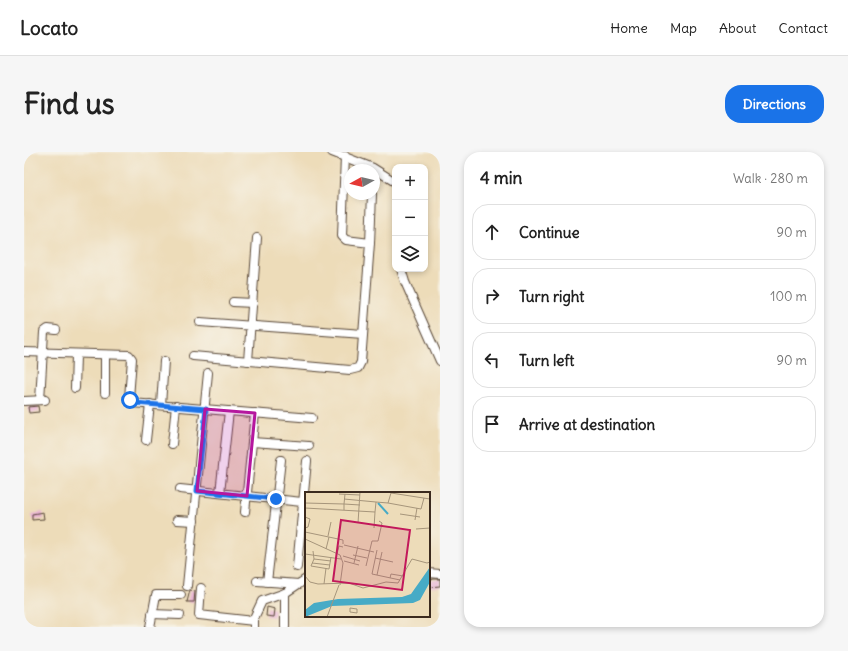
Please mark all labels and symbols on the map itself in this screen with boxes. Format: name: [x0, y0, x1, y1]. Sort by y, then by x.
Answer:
north arrow: [344, 164, 380, 200]
route start: [121, 391, 139, 409]
route end: [267, 490, 285, 508]
inset map: [305, 492, 430, 617]

